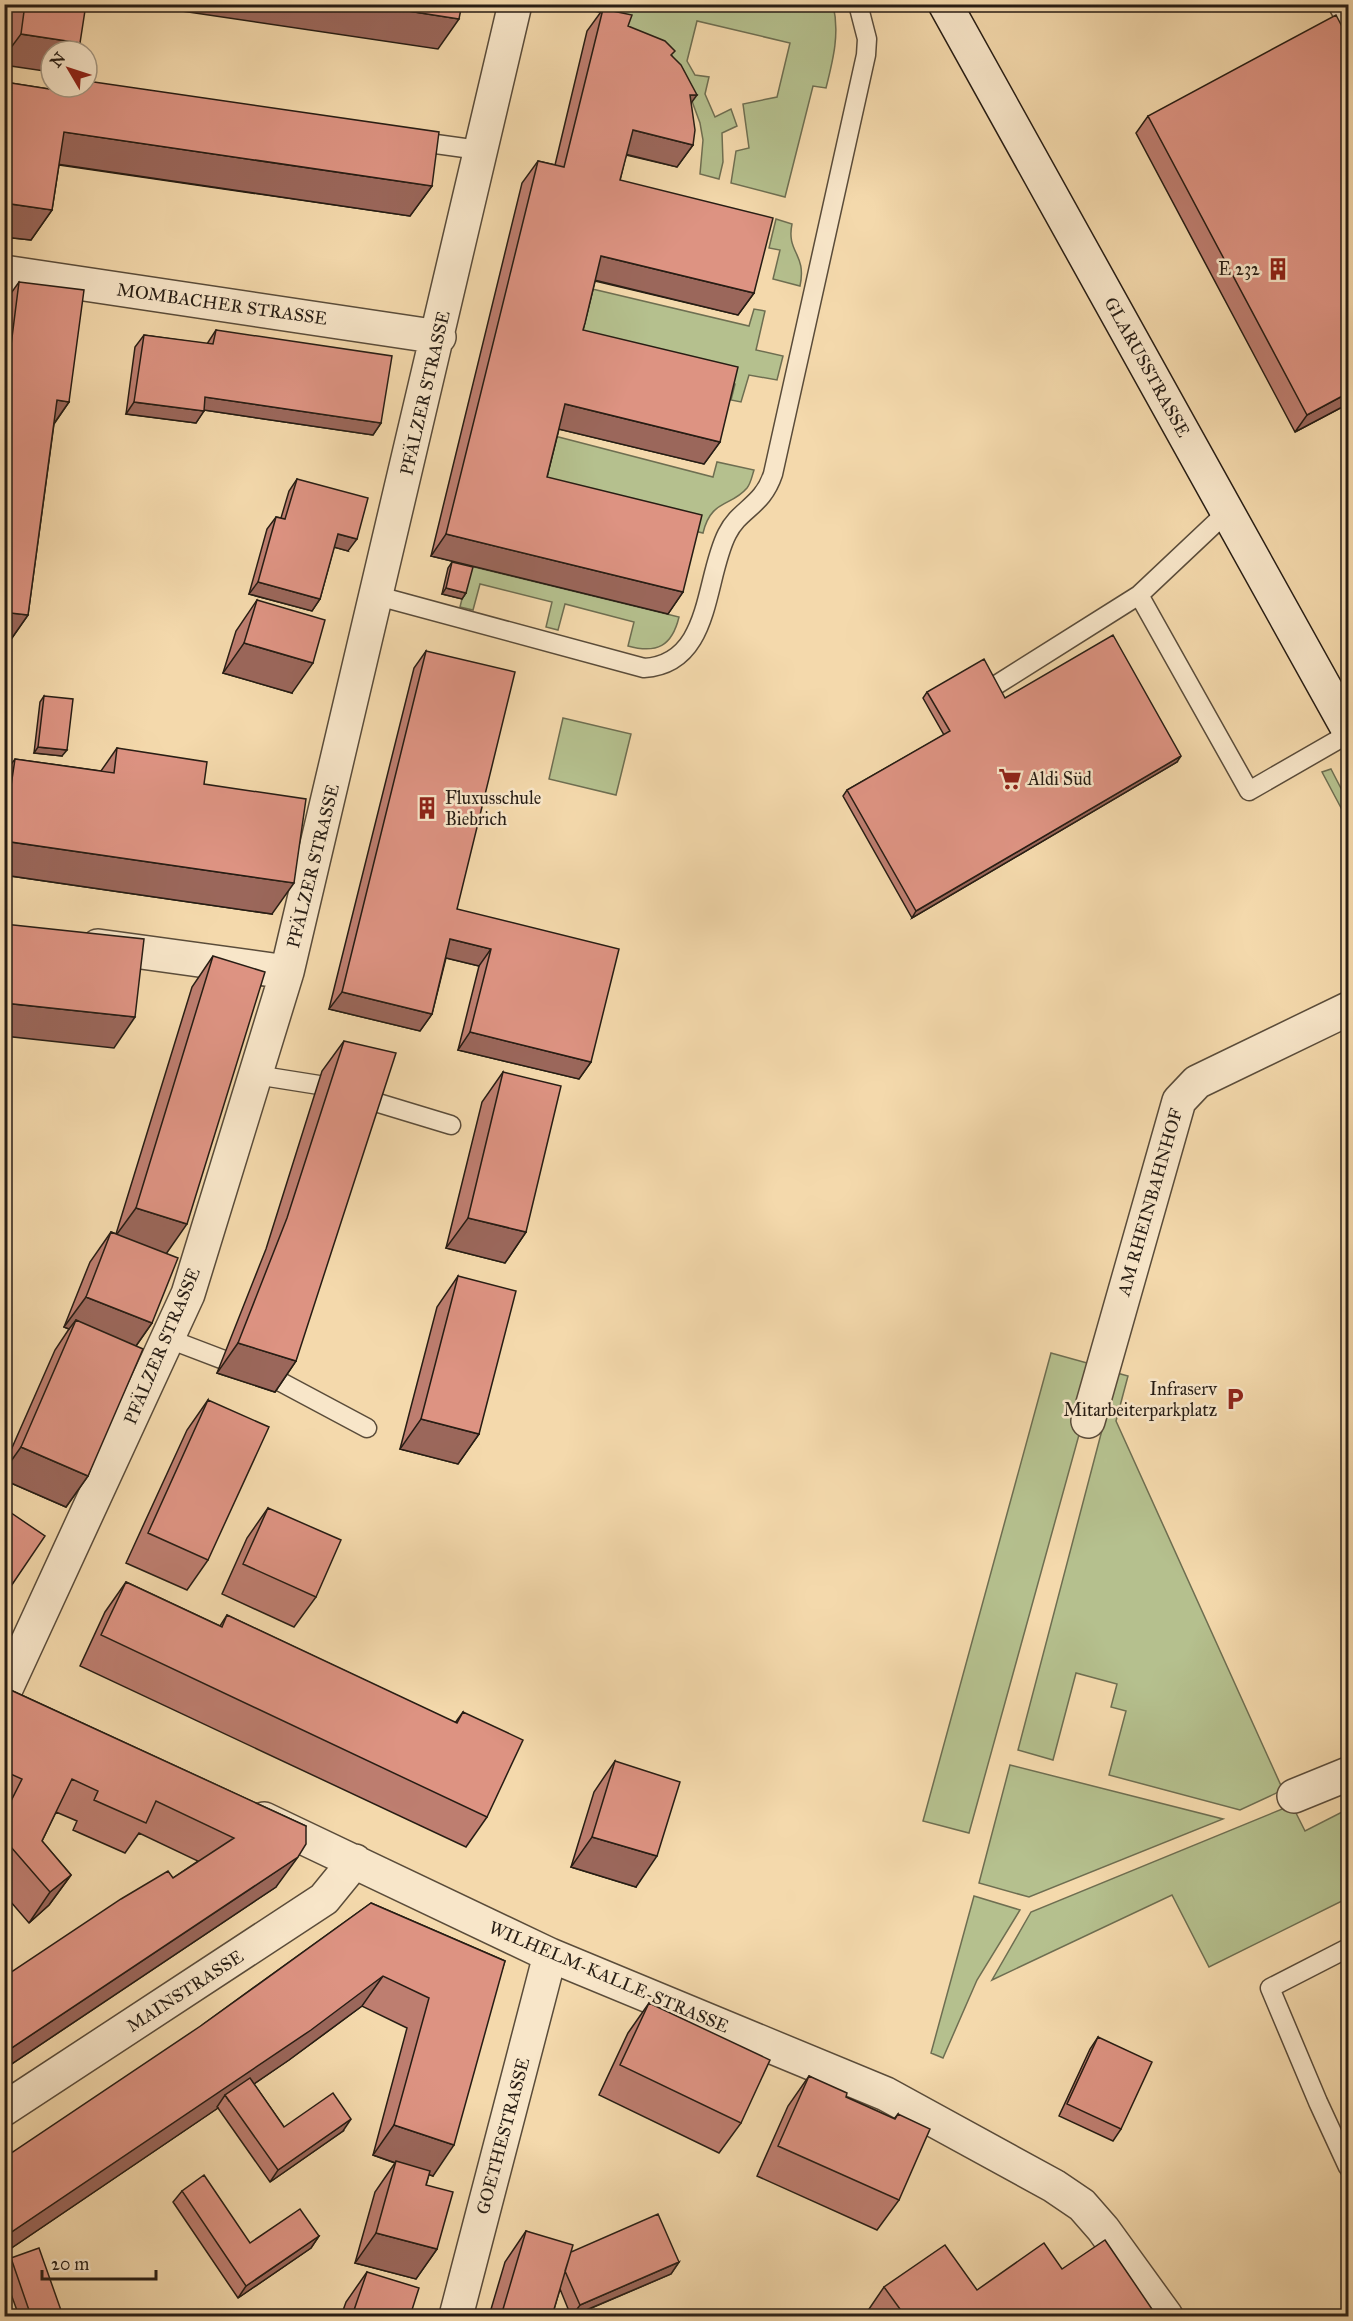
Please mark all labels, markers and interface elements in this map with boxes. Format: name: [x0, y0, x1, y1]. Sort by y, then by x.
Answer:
north arrow: [39, 39, 99, 99]
text: N: [46, 48, 70, 71]
building icon: E 232: [1265, 256, 1291, 282]
place label: E 232: [1218, 258, 1260, 280]
street label: MOMBACHER STRASSE: [115, 278, 329, 330]
street label: GLARUSSTRASSE: [1099, 293, 1195, 441]
street label: PFÄLZER STRASSE: [395, 308, 455, 477]
supermarket icon: Aldi Süd: [997, 766, 1023, 792]
place label: Aldi Süd: [1027, 768, 1092, 790]
street label: PFÄLZER STRASSE: [282, 782, 344, 950]
place label: Fluxusschule Biebrich: [445, 787, 541, 830]
building icon: Fluxusschule Biebrich: [414, 795, 440, 821]
street label: AM RHEINBAHNHOF: [1112, 1105, 1187, 1299]
street label: PFÄLZER STRASSE: [119, 1264, 205, 1428]
place label: Infraserv Mitarbeiterparkplatz: [1063, 1378, 1218, 1421]
parking icon: Infraserv Mitarbeiterparkplatz: [1222, 1386, 1248, 1412]
street label: WILHELM-KALLE-STRASSE: [486, 1916, 732, 2038]
street label: MAINSTRASSE: [123, 1945, 248, 2037]
street label: GOETHESTRASSE: [471, 2055, 535, 2217]
scale bar: [42, 2243, 156, 2281]
text: 20 m: [51, 2253, 89, 2275]

